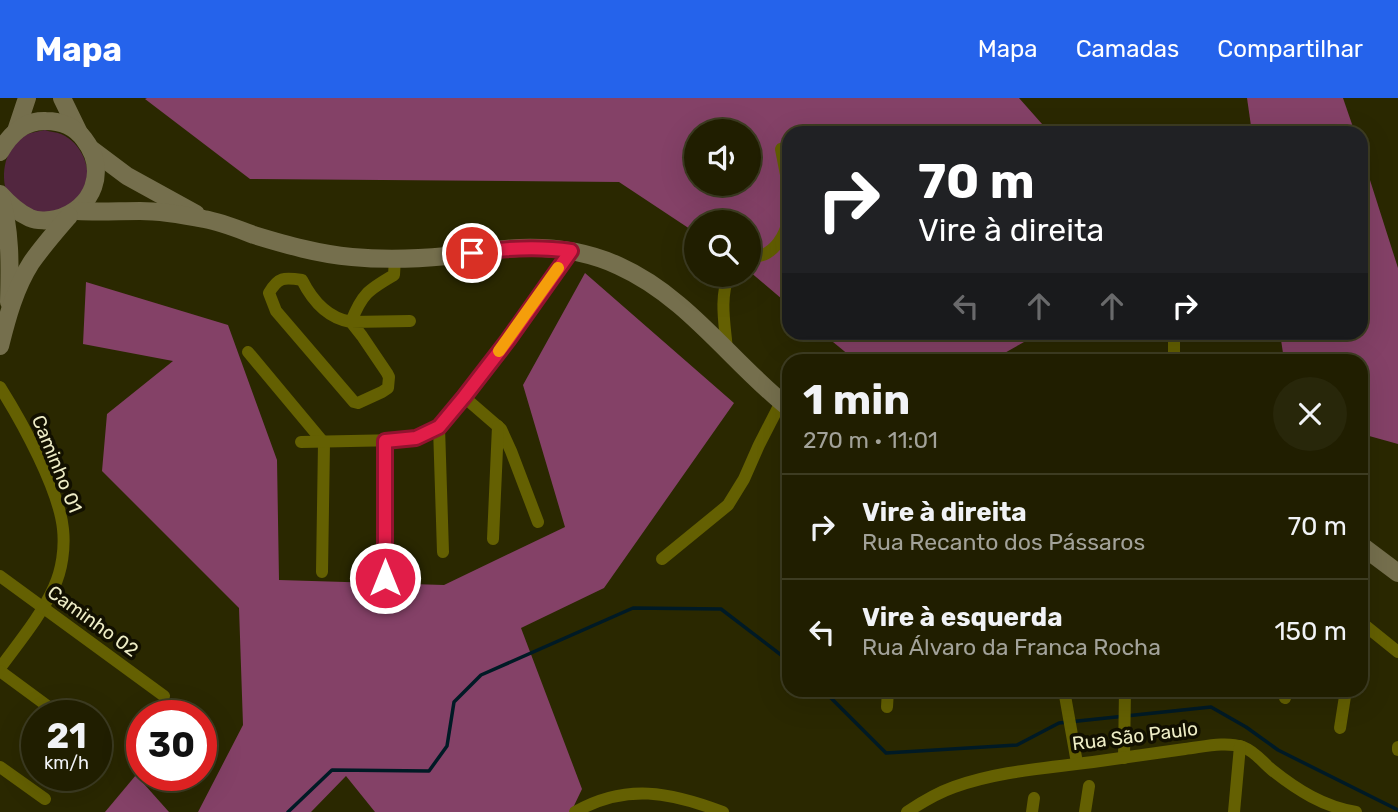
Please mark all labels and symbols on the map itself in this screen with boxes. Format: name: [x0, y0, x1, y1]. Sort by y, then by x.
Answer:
pin: [442, 223, 502, 283]
street label: Caminho 01: [27, 412, 87, 516]
position arrow: [348, 541, 422, 615]
street label: Caminho 02: [43, 580, 143, 662]
speed limit sign: 30: [126, 700, 217, 791]
street label: Rua São Paulo: [1071, 717, 1199, 755]

